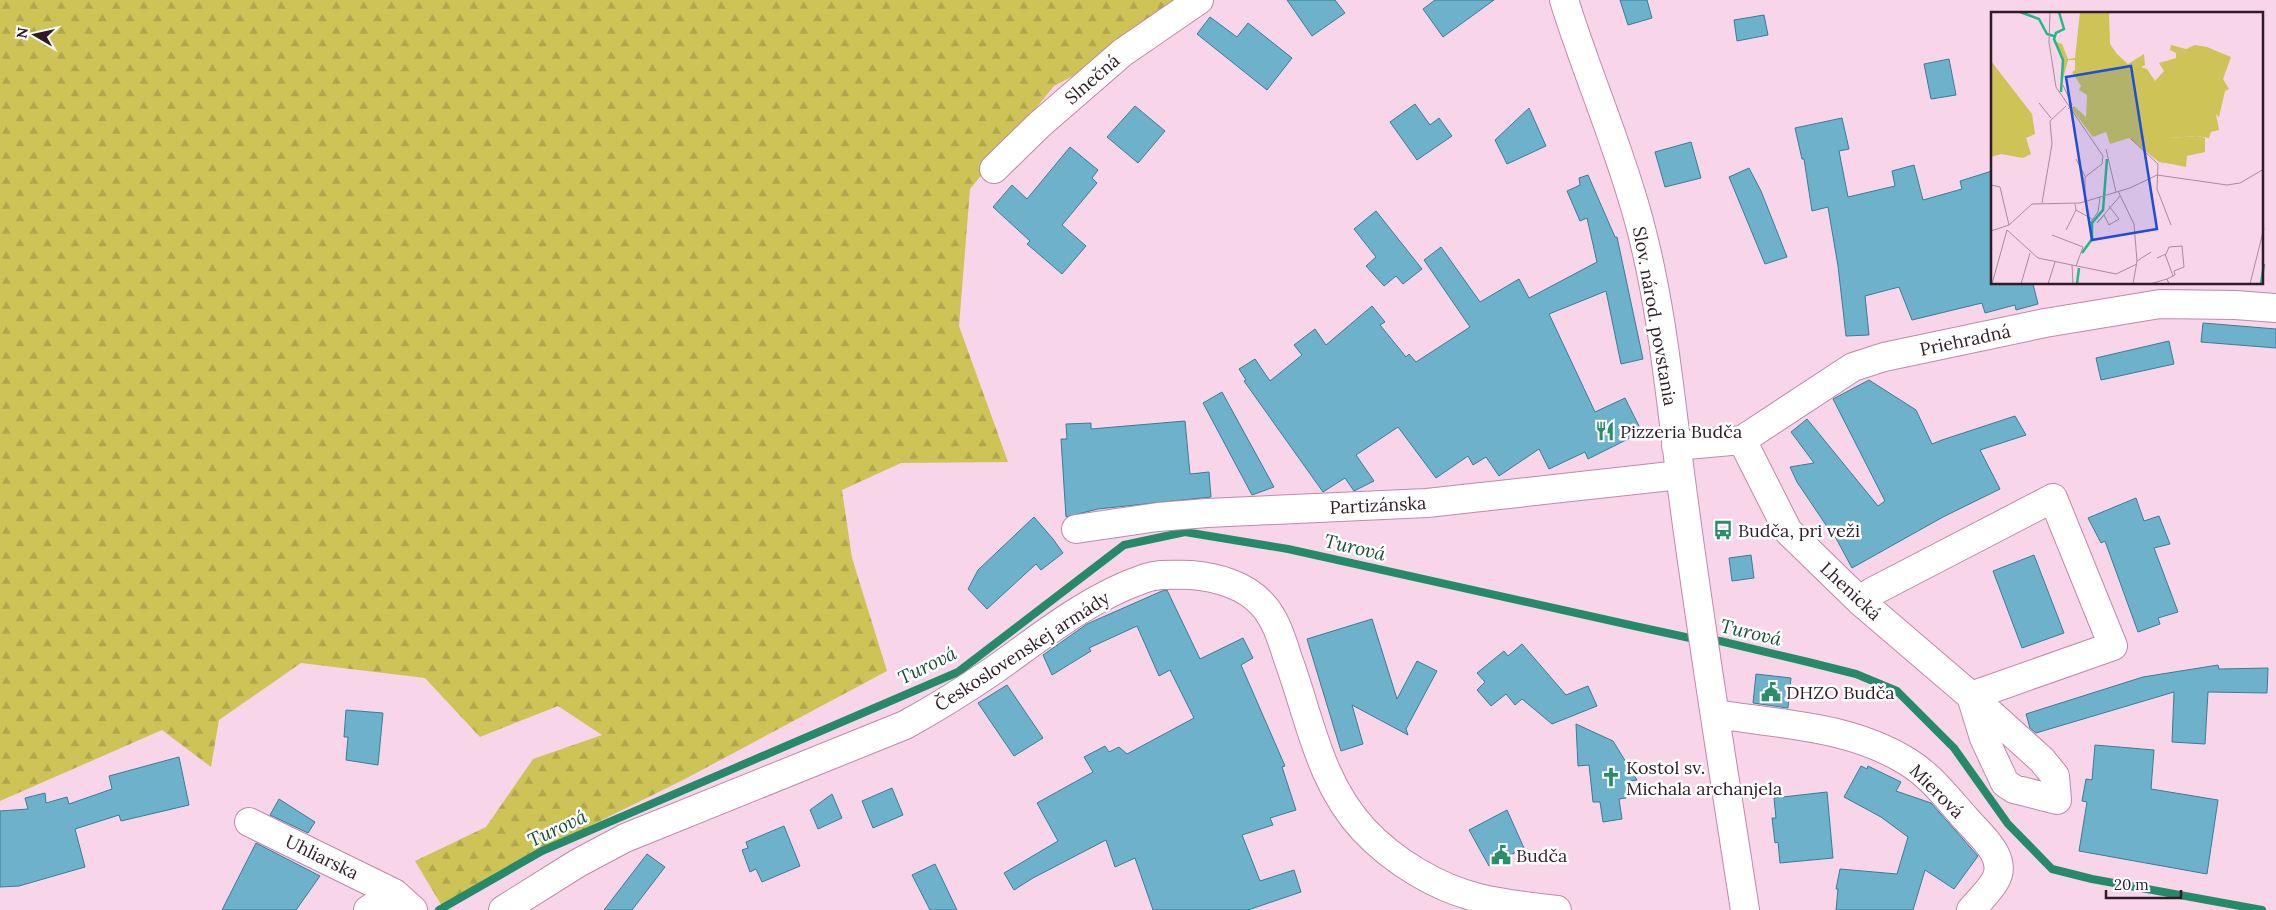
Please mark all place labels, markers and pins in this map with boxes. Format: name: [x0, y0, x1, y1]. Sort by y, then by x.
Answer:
restaurant icon: Pizzeria Budča: [1594, 420, 1616, 442]
place label: Pizzeria Budča: [1620, 420, 1742, 443]
bus stop icon: Budča, pri veži: [1712, 519, 1734, 541]
place label: Budča, pri veži: [1738, 519, 1860, 542]
public building icon: DHZO Budča: [1760, 681, 1782, 703]
place label: DHZO Budča: [1786, 681, 1895, 704]
place label: Kostol sv. Michala archanjela: [1626, 756, 1782, 800]
church icon: Kostol sv. Michala archanjela: [1600, 766, 1622, 788]
public building icon: Budča: [1490, 844, 1512, 866]
place label: Budča: [1516, 844, 1567, 867]

